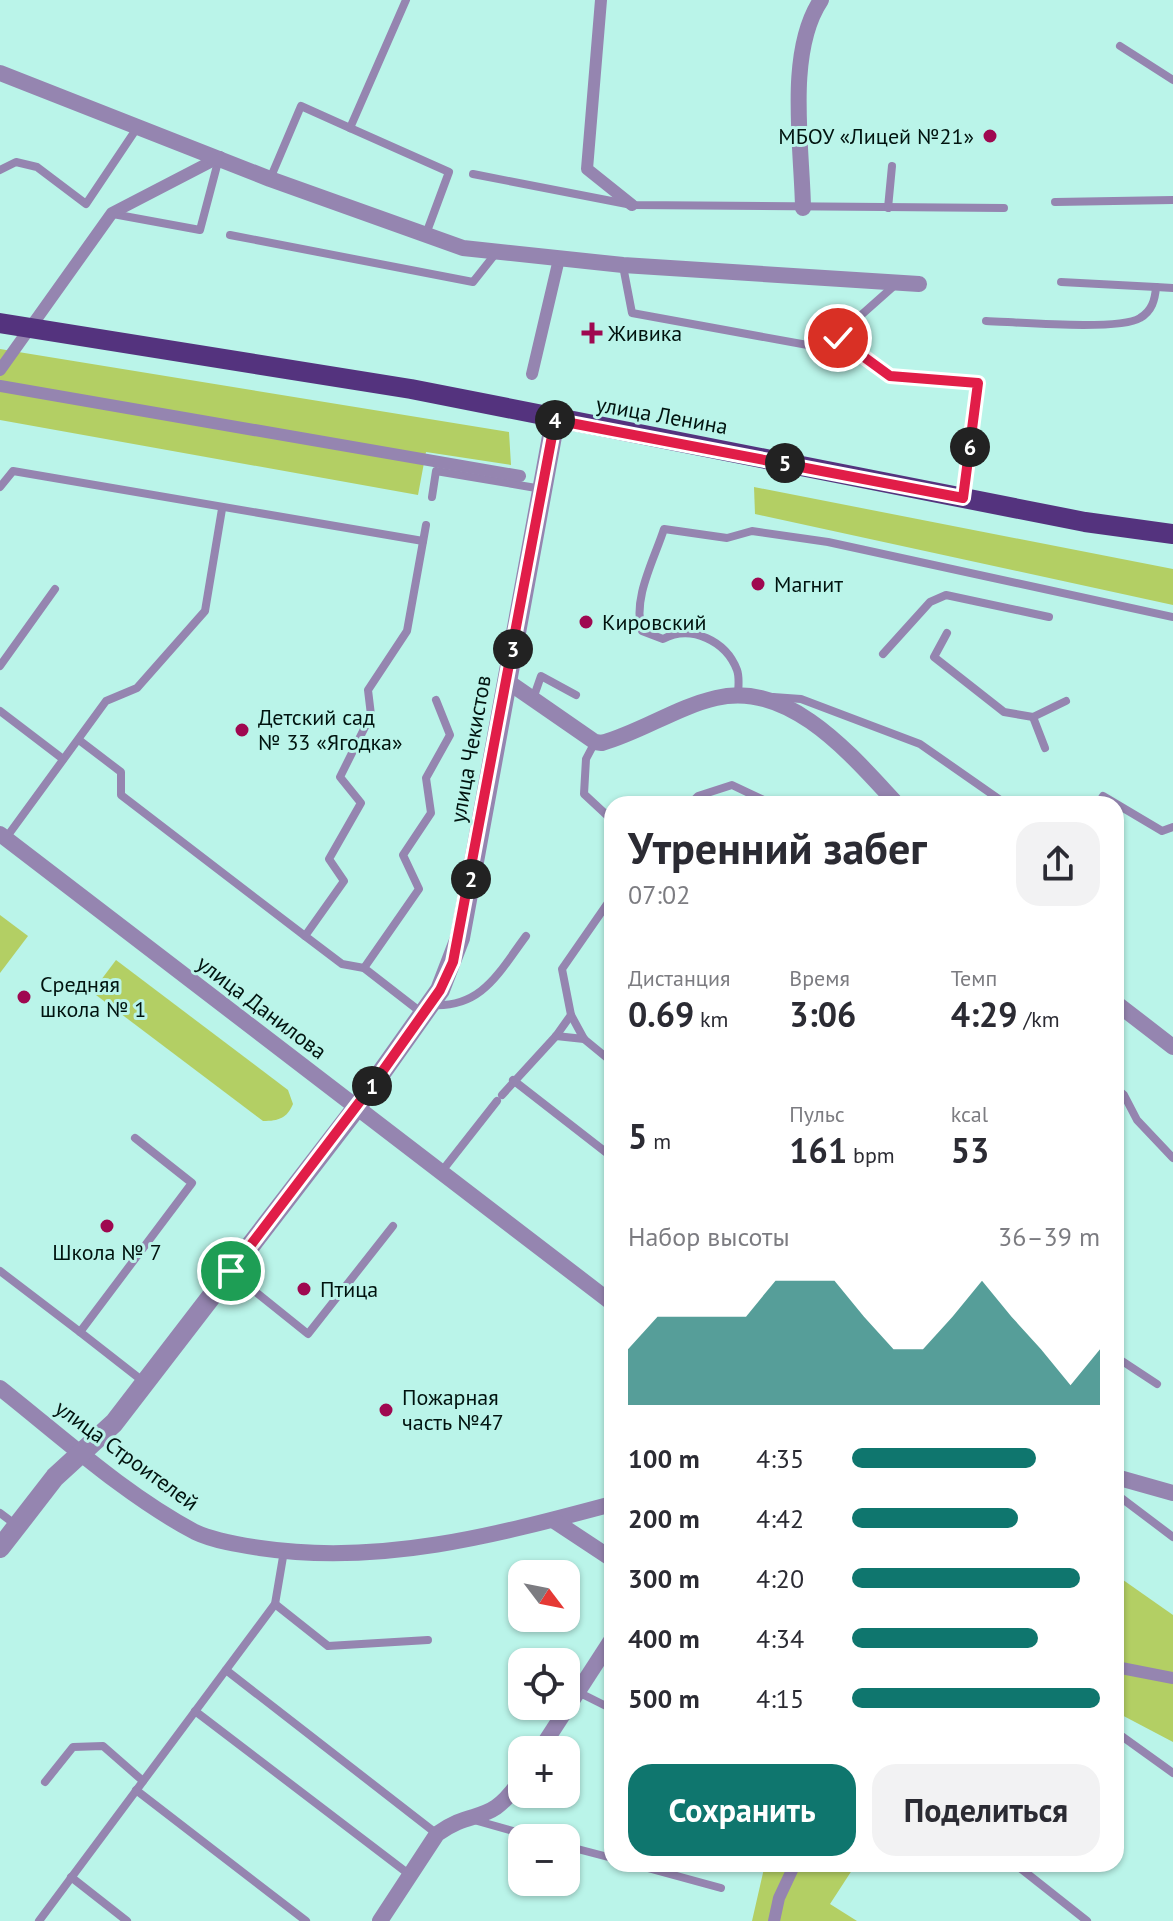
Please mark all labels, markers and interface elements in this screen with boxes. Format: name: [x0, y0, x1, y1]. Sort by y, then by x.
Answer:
place label: МБОУ «Лицей №21»: [778, 122, 974, 150]
marker: МБОУ «Лицей №21»: [981, 127, 999, 145]
pin: [804, 304, 872, 372]
icon: check: [816, 316, 860, 360]
place label: Живика: [607, 319, 682, 347]
marker: Живика: [583, 324, 601, 342]
street label: улица Ленина: [594, 390, 730, 440]
pin: 4: [535, 400, 575, 440]
text: 4: [549, 406, 561, 434]
pin: 6: [950, 427, 990, 467]
text: 6: [964, 433, 976, 461]
pin: 5: [765, 443, 805, 483]
text: 5: [779, 449, 791, 477]
place label: Магнит: [774, 570, 843, 598]
marker: Магнит: [749, 575, 767, 593]
place label: Кировский: [602, 608, 707, 636]
marker: Кировский: [577, 613, 595, 631]
pin: 3: [493, 629, 533, 669]
text: 3: [507, 635, 519, 663]
street label: улица Чекистов: [443, 673, 497, 825]
place label: Детский сад № 33 «Ягодка»: [258, 703, 403, 756]
marker: Детский сад № 33 «Ягодка»: [233, 721, 251, 739]
text: Утренний забег: [628, 819, 927, 876]
button: share: [1016, 822, 1100, 906]
pin: 2: [451, 859, 491, 899]
text: 2: [465, 865, 477, 893]
text: 07:02: [628, 878, 690, 911]
street label: улица Данилова: [191, 949, 333, 1065]
text: Дистанция: [628, 964, 730, 992]
text: Время: [789, 964, 850, 992]
text: Темп: [951, 964, 997, 992]
place label: Средняя школа № 1: [40, 970, 146, 1023]
marker: Средняя школа № 1: [15, 988, 33, 1006]
text: 0.69: [628, 992, 694, 1036]
text: 3:06: [789, 992, 856, 1036]
text: 4:29: [951, 992, 1018, 1036]
text: km: [694, 1005, 728, 1033]
text: /km: [1018, 1005, 1060, 1033]
pin: 1: [352, 1066, 392, 1106]
text: 1: [366, 1072, 378, 1100]
text: Пульс: [789, 1100, 845, 1128]
text: kcal: [951, 1100, 988, 1128]
text: 5: [628, 1114, 647, 1158]
text: m: [647, 1127, 671, 1155]
text: 161: [789, 1128, 847, 1172]
text: 53: [951, 1128, 989, 1172]
text: bpm: [847, 1141, 895, 1169]
marker: Школа № 7: [98, 1217, 116, 1235]
text: Набор высоты: [628, 1220, 790, 1253]
text: 36–39 m: [998, 1220, 1100, 1253]
pin: [197, 1237, 265, 1305]
place label: Школа № 7: [52, 1238, 162, 1266]
icon: arrive: [209, 1249, 253, 1293]
place label: Птица: [320, 1275, 378, 1303]
marker: Птица: [295, 1280, 313, 1298]
place label: Пожарная часть №47: [402, 1383, 504, 1436]
street label: улица Строителей: [50, 1393, 204, 1517]
marker: Пожарная часть №47: [377, 1401, 395, 1419]
text: 100 m: [628, 1442, 700, 1475]
text: 4:35: [756, 1442, 804, 1475]
text: 200 m: [628, 1502, 700, 1535]
text: 4:42: [756, 1502, 804, 1535]
north arrow: [508, 1560, 580, 1632]
map controls: [508, 1560, 580, 1896]
text: 300 m: [628, 1562, 700, 1595]
text: 4:20: [756, 1562, 804, 1595]
text: 400 m: [628, 1622, 700, 1655]
text: 4:34: [756, 1622, 804, 1655]
button: locate: [508, 1648, 580, 1720]
text: 500 m: [628, 1682, 700, 1715]
text: 4:15: [756, 1682, 804, 1715]
button: +: [508, 1736, 580, 1808]
button: Сохранить: [628, 1764, 856, 1856]
button: Поделиться: [872, 1764, 1100, 1856]
button: −: [508, 1824, 580, 1896]

